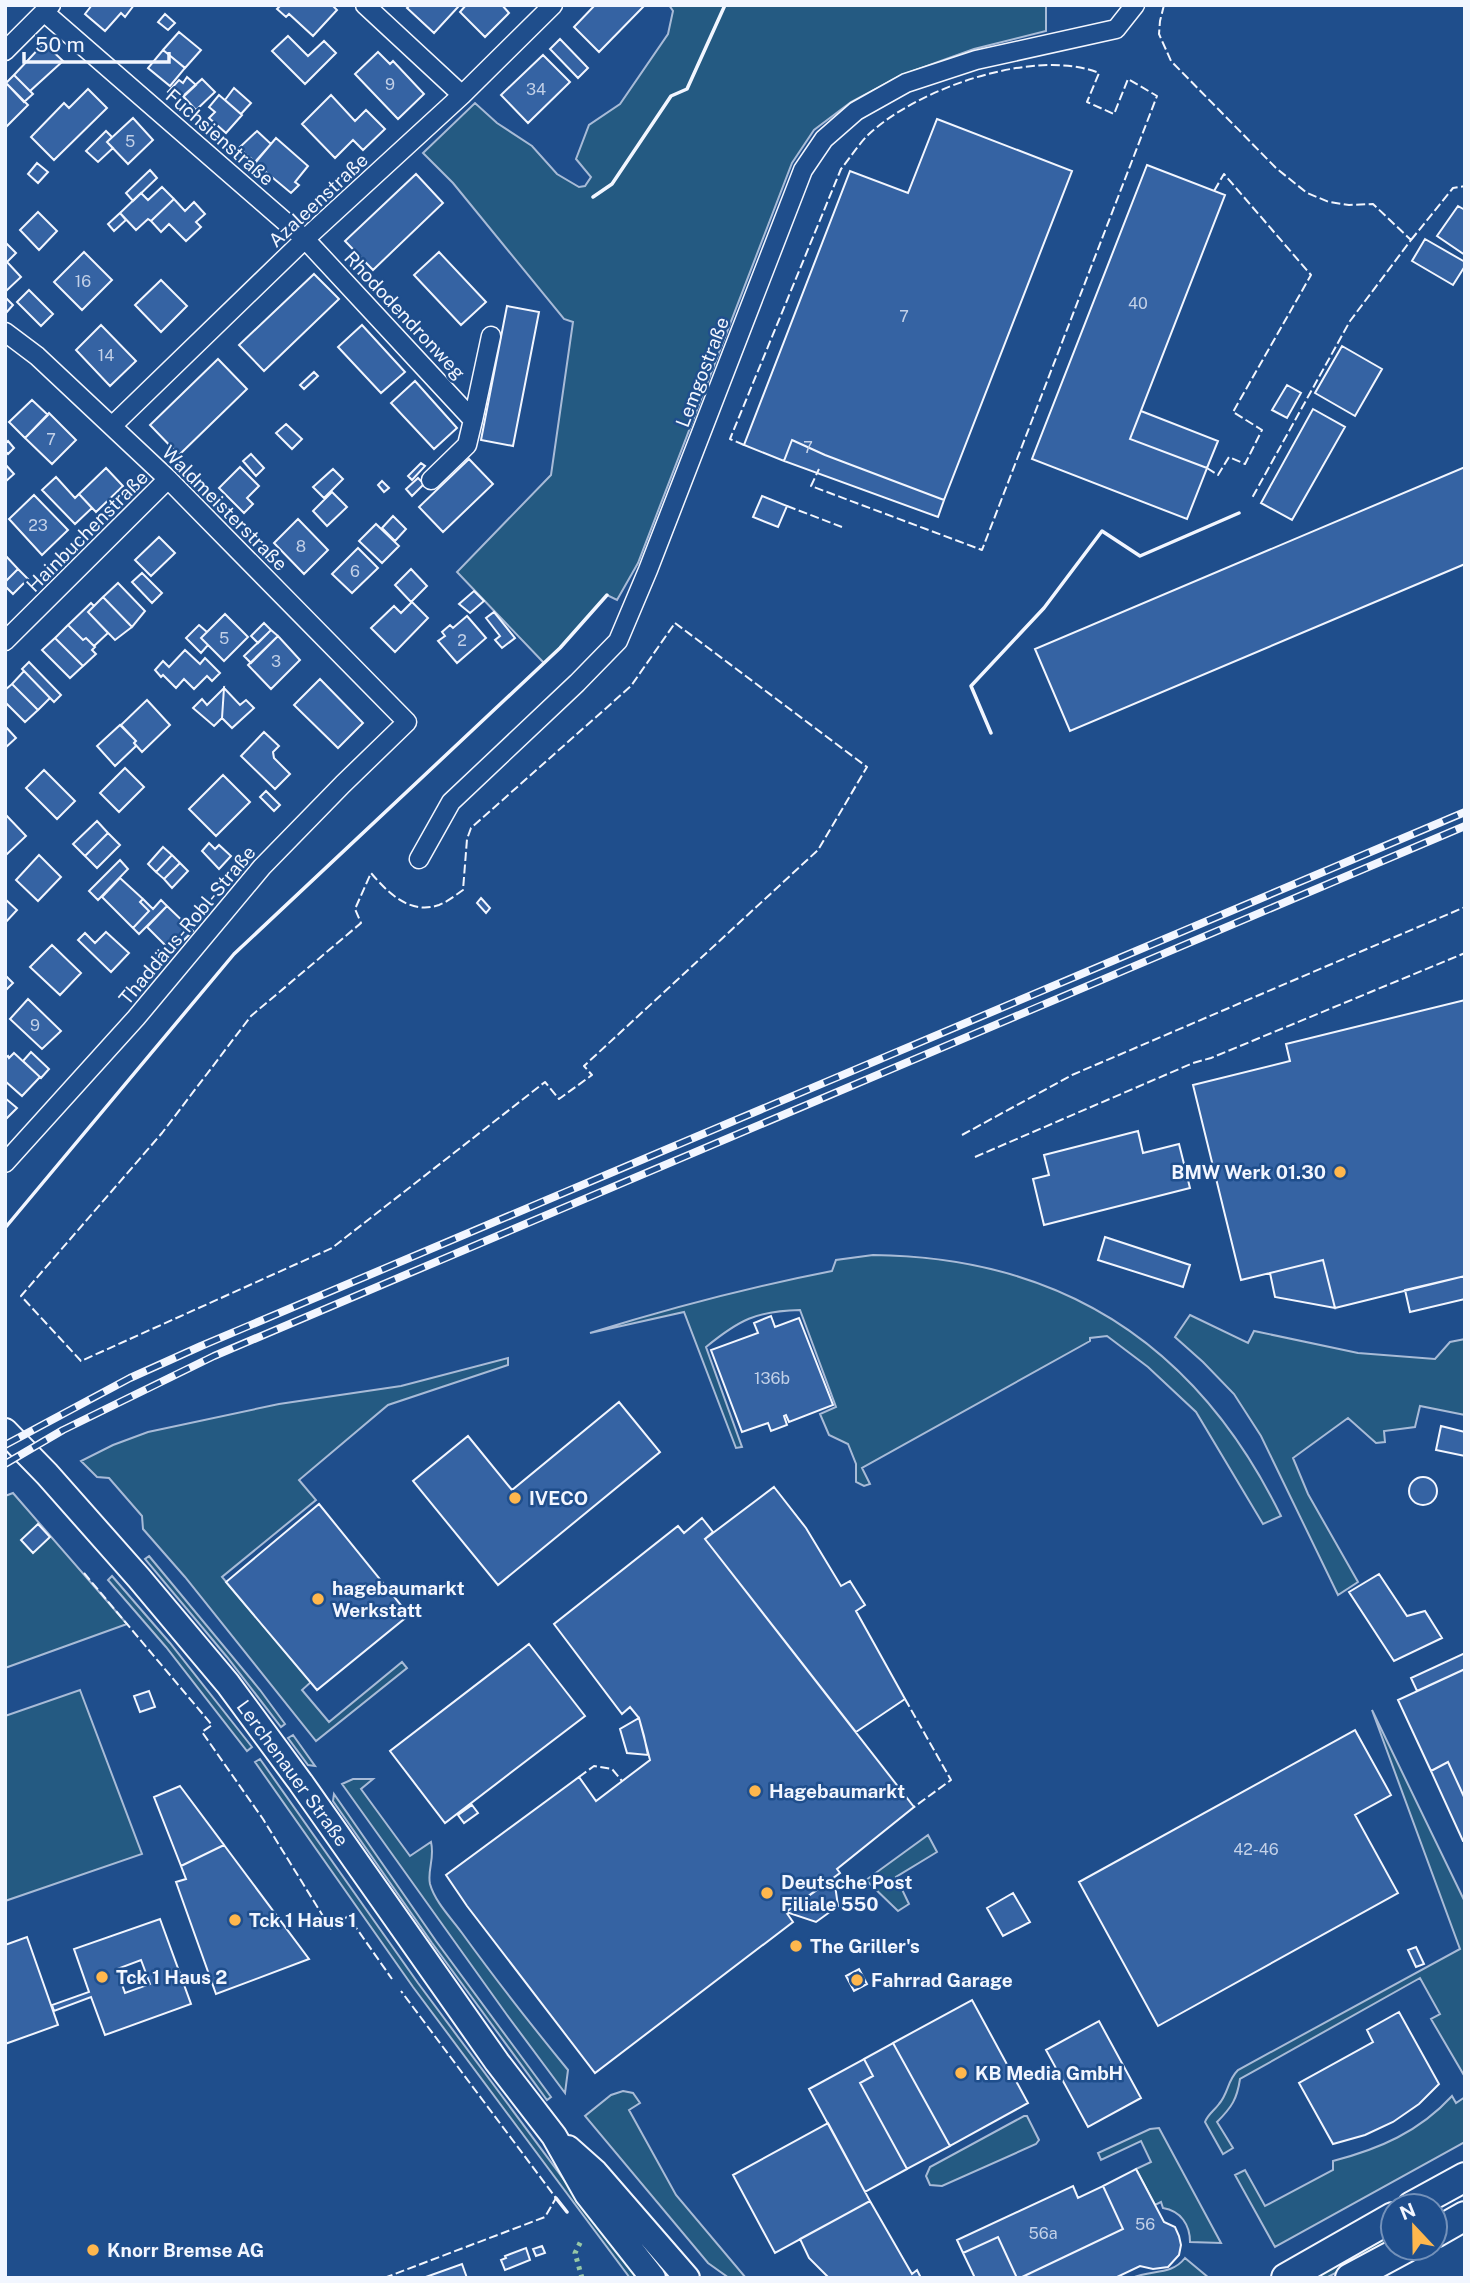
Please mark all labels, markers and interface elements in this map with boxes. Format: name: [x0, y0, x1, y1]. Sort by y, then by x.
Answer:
scale bar: [24, 21, 170, 65]
text: 50 m: [35, 32, 85, 57]
house number: 9: [385, 75, 395, 94]
house number: 34: [526, 80, 546, 99]
street label: Fuchsienstraße: [162, 84, 278, 190]
house number: 5: [125, 132, 135, 151]
street label: Azaleenstraße: [264, 149, 372, 251]
street label: Rhododendronweg: [340, 246, 470, 384]
house number: 16: [75, 272, 91, 291]
house number: 40: [1128, 294, 1148, 313]
house number: 7: [899, 307, 909, 326]
street label: Lemgostraße: [671, 314, 733, 430]
house number: 14: [98, 346, 114, 365]
house number: 7: [46, 430, 56, 449]
house number: 7: [803, 438, 813, 457]
street label: Waldmeisterstraße: [158, 441, 292, 575]
street label: Hainbuchenstraße: [22, 466, 152, 596]
house number: 23: [28, 516, 48, 535]
house number: 8: [296, 537, 306, 556]
house number: 6: [350, 562, 360, 581]
house number: 5: [219, 629, 229, 648]
house number: 2: [457, 631, 467, 650]
house number: 3: [271, 652, 281, 671]
street label: Thaddäus-Robl-Straße: [114, 841, 260, 1009]
house number: 9: [30, 1016, 40, 1035]
place label: BMW Werk 01.30: [1171, 1161, 1326, 1183]
marker: BMW Werk 01.30: [1332, 1164, 1348, 1180]
house number: 136b: [754, 1369, 790, 1388]
place label: IVECO: [529, 1487, 588, 1509]
marker: IVECO: [507, 1490, 523, 1506]
place label: hagebaumarkt Werkstatt: [332, 1577, 465, 1621]
marker: hagebaumarkt Werkstatt: [310, 1591, 326, 1607]
street label: Lerchenauer Straße: [233, 1696, 353, 1850]
place label: Hagebaumarkt: [769, 1780, 905, 1802]
marker: Hagebaumarkt: [747, 1783, 763, 1799]
house number: 42-46: [1233, 1840, 1279, 1859]
place label: Deutsche Post Filiale 550: [781, 1871, 912, 1915]
marker: Deutsche Post Filiale 550: [759, 1885, 775, 1901]
place label: Tck 1 Haus 1: [249, 1909, 356, 1931]
marker: Tck 1 Haus 1: [227, 1912, 243, 1928]
place label: The Griller's: [810, 1935, 920, 1957]
marker: The Griller's: [788, 1938, 804, 1954]
place label: Tck 1 Haus 2: [116, 1966, 227, 1988]
marker: Tck 1 Haus 2: [94, 1969, 110, 1985]
place label: Fahrrad Garage: [871, 1969, 1013, 1991]
marker: Fahrrad Garage: [849, 1972, 865, 1988]
place label: KB Media GmbH: [975, 2062, 1123, 2084]
marker: KB Media GmbH: [953, 2065, 969, 2081]
north arrow: [1379, 2192, 1449, 2262]
text: N: [1397, 2198, 1419, 2224]
house number: 56: [1135, 2215, 1155, 2234]
house number: 56a: [1028, 2224, 1058, 2243]
place label: Knorr Bremse AG: [107, 2239, 264, 2261]
marker: Knorr Bremse AG: [85, 2242, 101, 2258]

